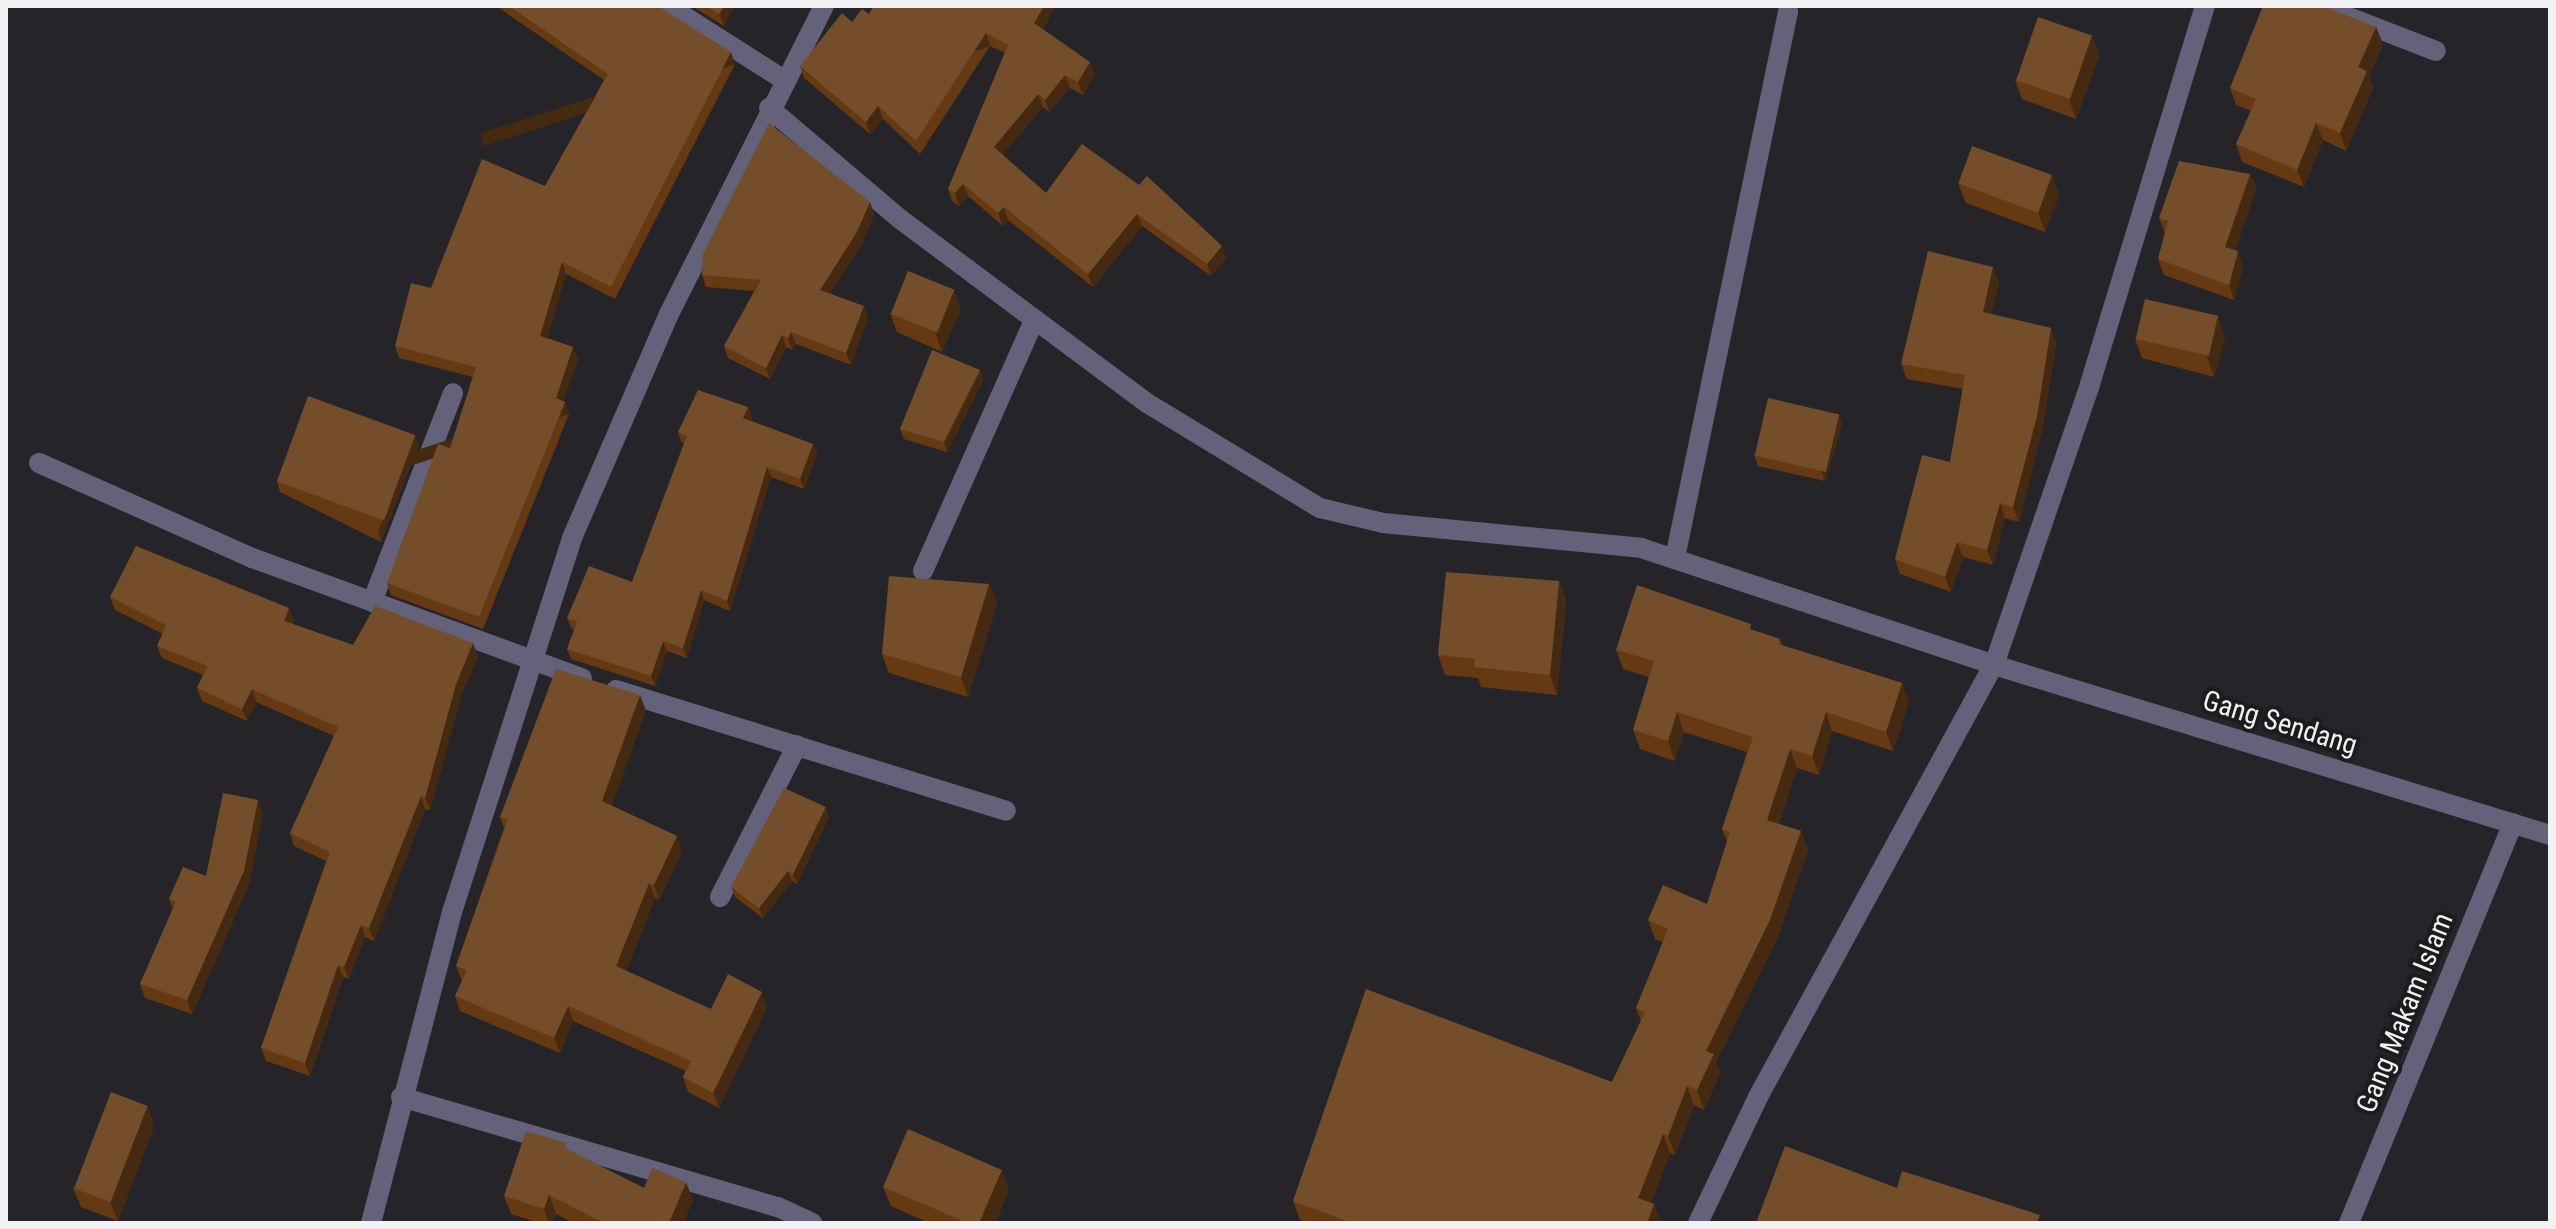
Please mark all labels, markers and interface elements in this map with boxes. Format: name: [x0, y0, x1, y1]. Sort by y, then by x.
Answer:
street label: Gang Sendang: [2199, 684, 2361, 762]
street label: Gang Makam Islam: [2350, 908, 2460, 1118]

